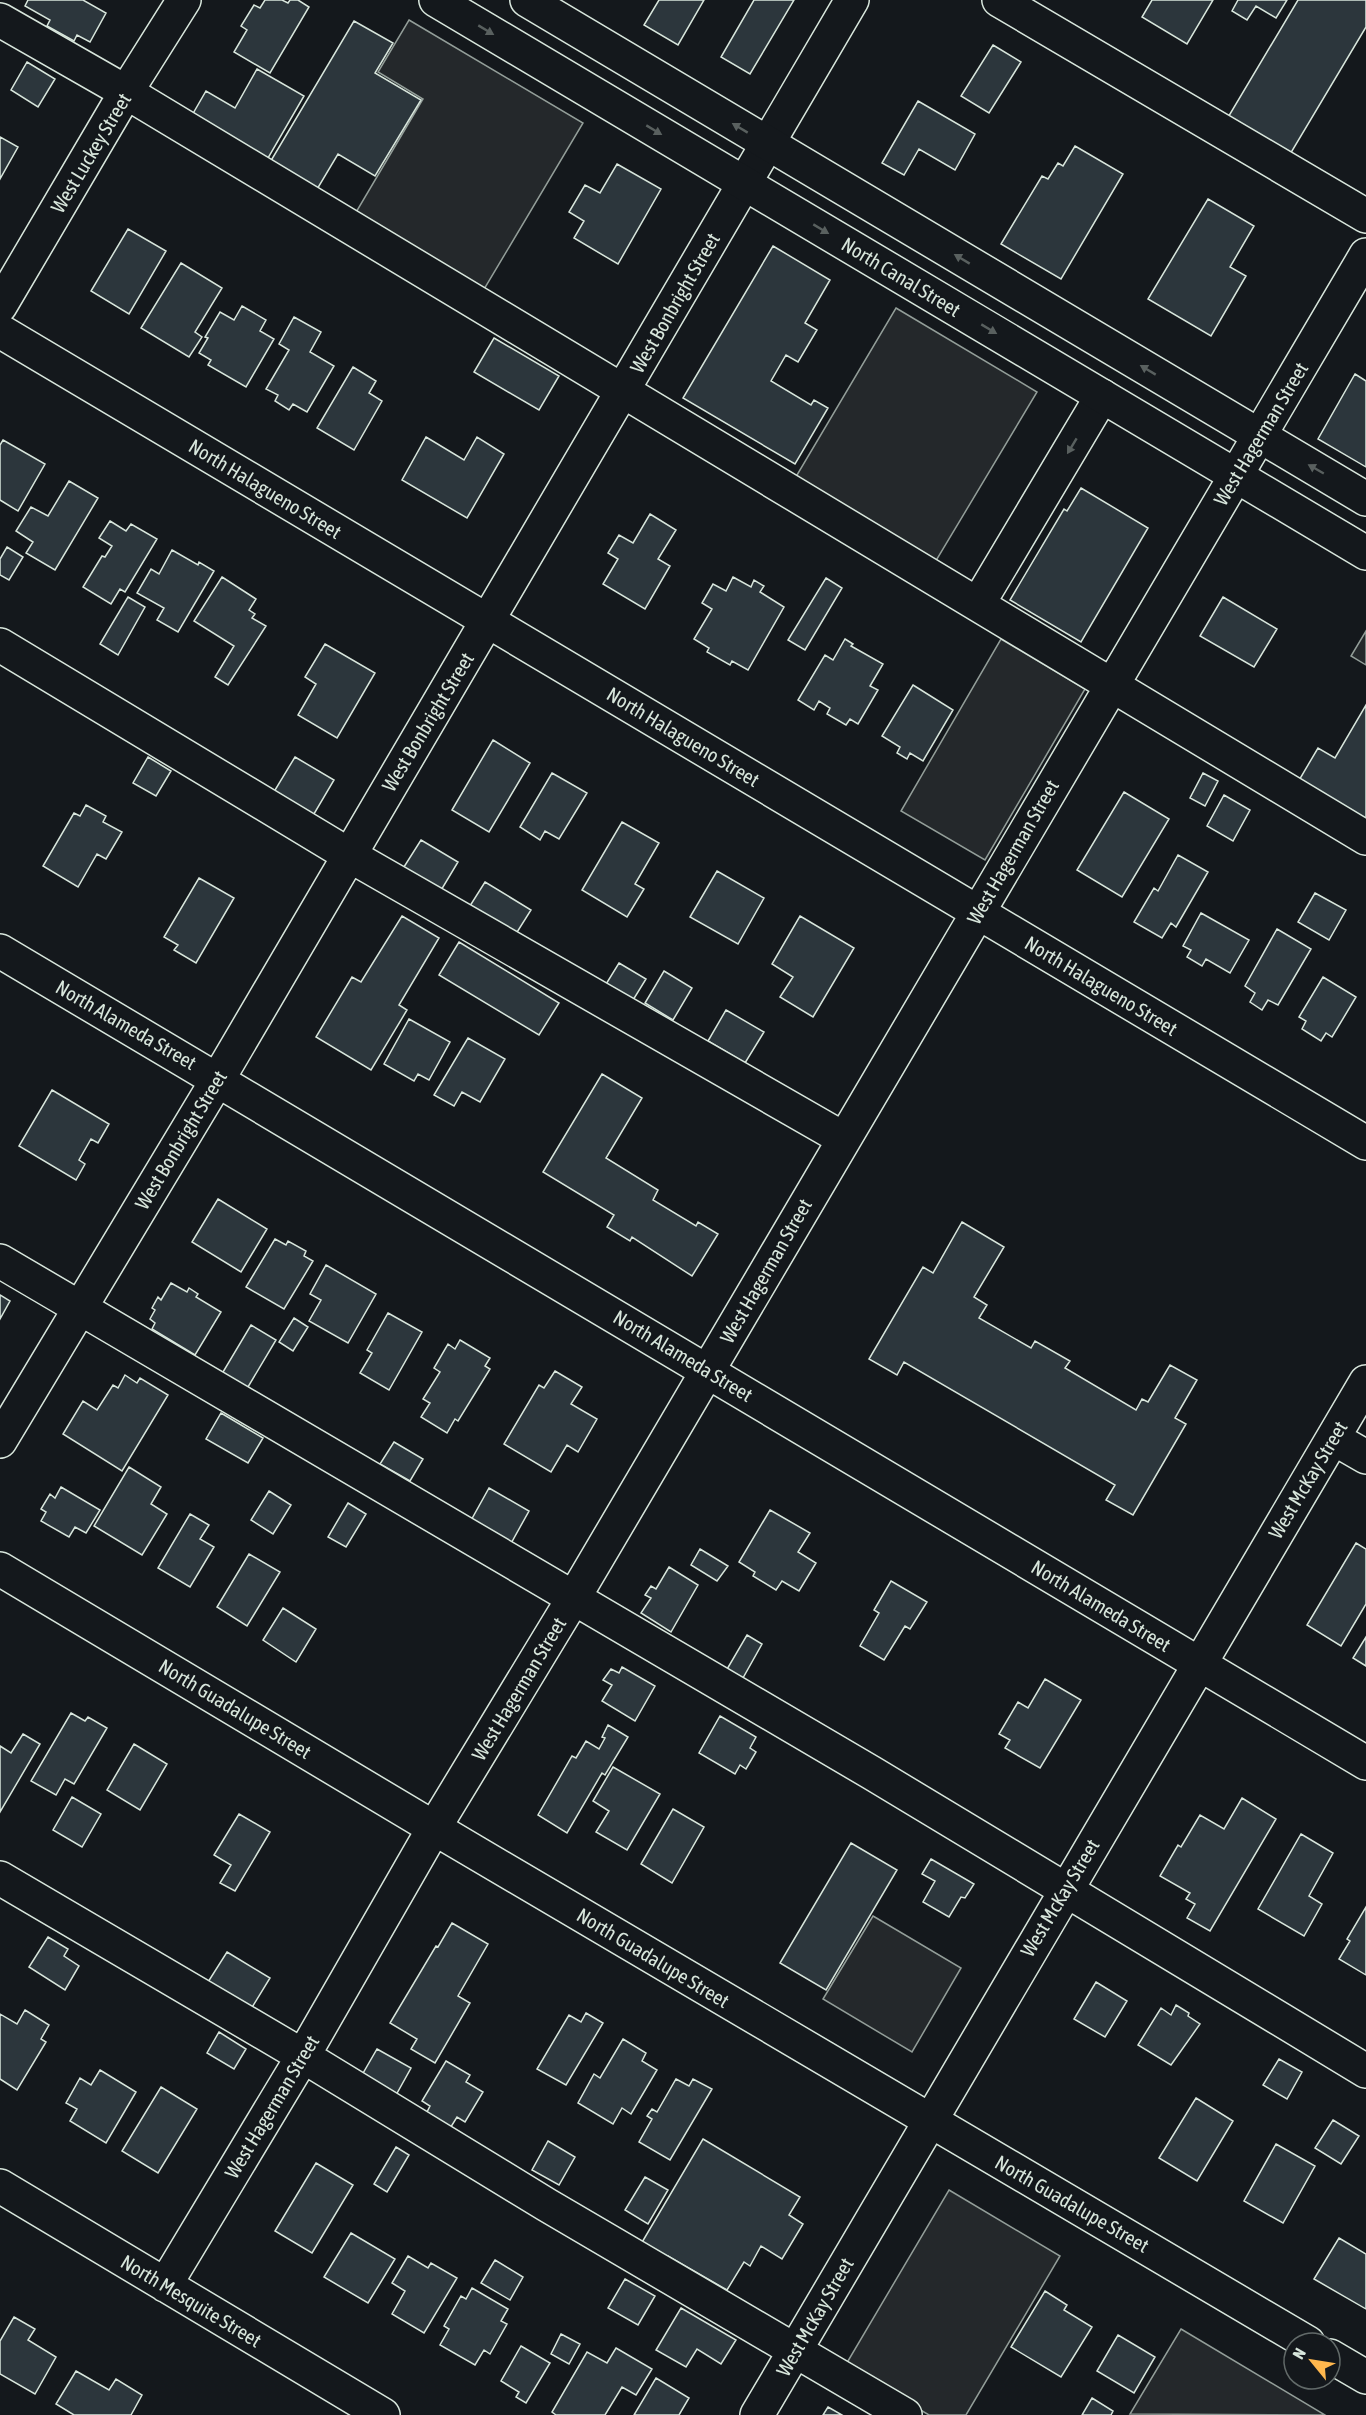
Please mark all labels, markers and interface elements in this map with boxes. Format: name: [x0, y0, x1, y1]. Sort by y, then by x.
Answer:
one-way arrow: [478, 25, 495, 35]
street label: West Luckey Street: [46, 89, 135, 217]
one-way arrow: [732, 122, 748, 133]
one-way arrow: [646, 124, 662, 135]
one-way arrow: [813, 224, 829, 235]
street label: West Bonbright Street: [625, 228, 724, 377]
street label: North Canal Street: [838, 232, 965, 321]
one-way arrow: [954, 254, 970, 265]
one-way arrow: [981, 324, 998, 334]
street label: West Hagerman Street: [1209, 358, 1312, 509]
one-way arrow: [1140, 364, 1156, 375]
street label: North Halagueno Street: [185, 434, 346, 543]
one-way arrow: [1067, 438, 1077, 455]
one-way arrow: [1307, 464, 1324, 474]
street label: West Bonbright Street: [377, 648, 478, 795]
street label: North Halagueno Street: [603, 682, 764, 791]
street label: West Hagerman Street: [962, 775, 1063, 928]
street label: North Halagueno Street: [1021, 931, 1182, 1040]
street label: North Alameda Street: [52, 975, 201, 1074]
street label: West Bonbright Street: [130, 1066, 231, 1213]
street label: West Hagerman Street: [715, 1194, 816, 1347]
street label: North Alameda Street: [609, 1305, 757, 1406]
street label: West McKay Street: [1263, 1417, 1352, 1543]
street label: North Alameda Street: [1027, 1555, 1175, 1656]
street label: West Hagerman Street: [467, 1613, 570, 1764]
street label: North Guadalupe Street: [155, 1654, 316, 1763]
street label: West McKay Street: [1015, 1835, 1104, 1961]
street label: North Guadalupe Street: [573, 1903, 734, 2012]
street label: West Hagerman Street: [220, 2031, 323, 2182]
street label: North Guadalupe Street: [991, 2150, 1153, 2257]
street label: North Mesquite Street: [117, 2250, 266, 2352]
street label: West McKay Street: [771, 2253, 858, 2380]
north arrow: [1282, 2331, 1342, 2391]
text: N: [1289, 2345, 1309, 2362]

